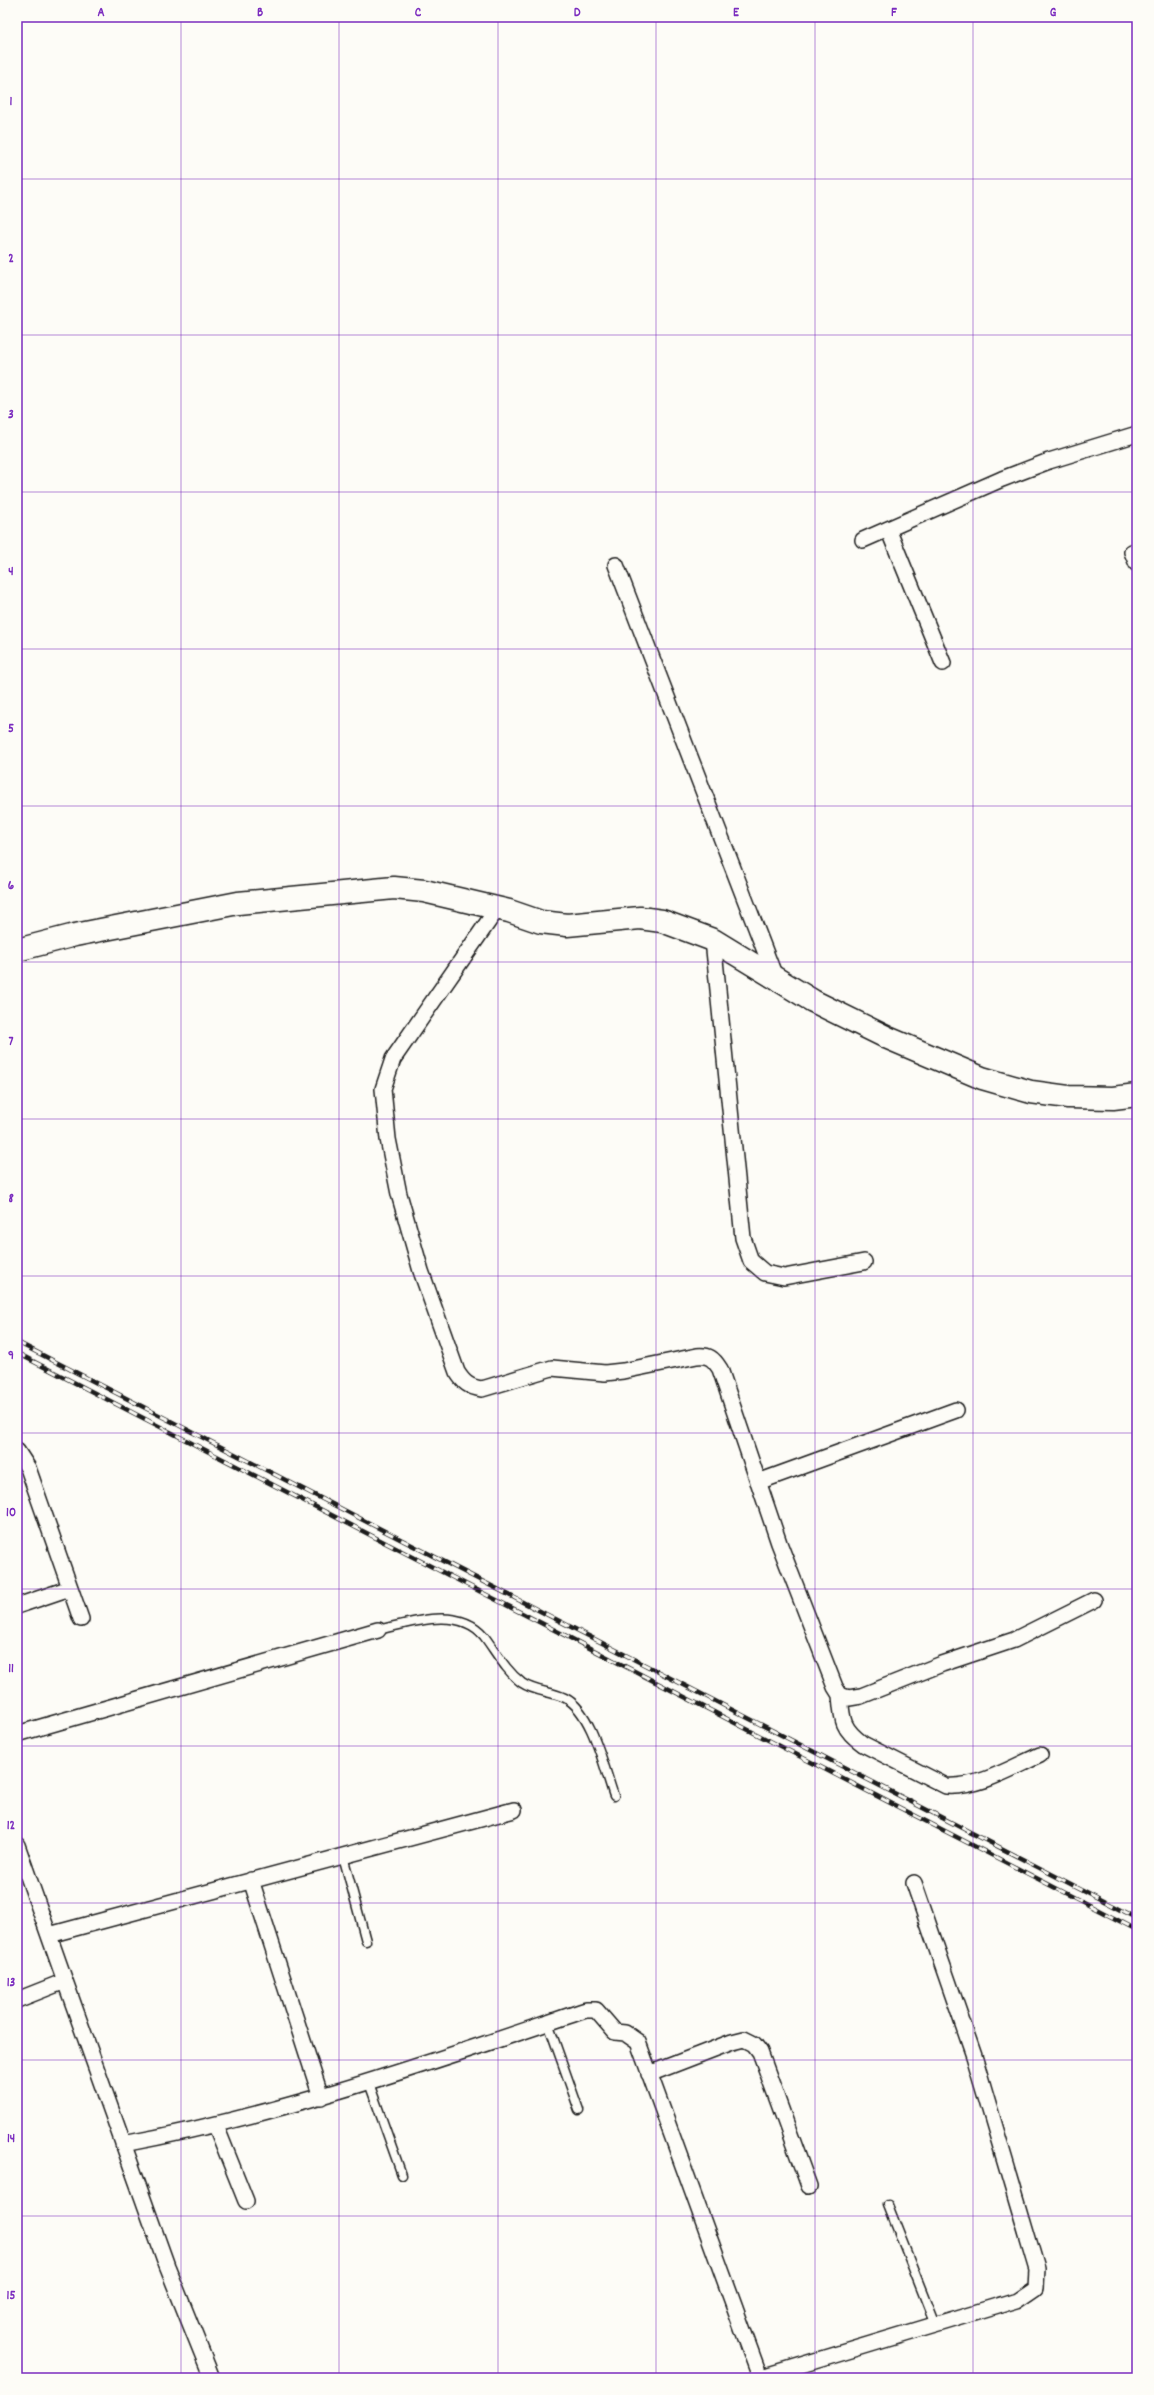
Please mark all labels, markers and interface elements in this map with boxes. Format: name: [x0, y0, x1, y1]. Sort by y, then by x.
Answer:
text: A: [97, 4, 105, 23]
text: B: [257, 4, 263, 23]
text: C: [415, 4, 422, 23]
text: D: [574, 4, 581, 23]
text: E: [733, 4, 740, 23]
text: F: [891, 4, 897, 23]
text: G: [1050, 4, 1057, 23]
text: 1: [10, 93, 13, 112]
text: 2: [8, 250, 14, 269]
text: 3: [8, 406, 14, 425]
text: 4: [8, 563, 14, 582]
text: 5: [8, 720, 14, 739]
text: 6: [8, 877, 15, 896]
text: 7: [9, 1033, 14, 1052]
text: 8: [8, 1190, 14, 1209]
text: 9: [8, 1347, 14, 1366]
text: 10: [6, 1504, 16, 1523]
text: 11: [8, 1660, 14, 1679]
text: 12: [7, 1817, 16, 1836]
text: 13: [7, 1974, 16, 1993]
text: 14: [7, 2130, 15, 2149]
text: 15: [7, 2287, 15, 2306]

